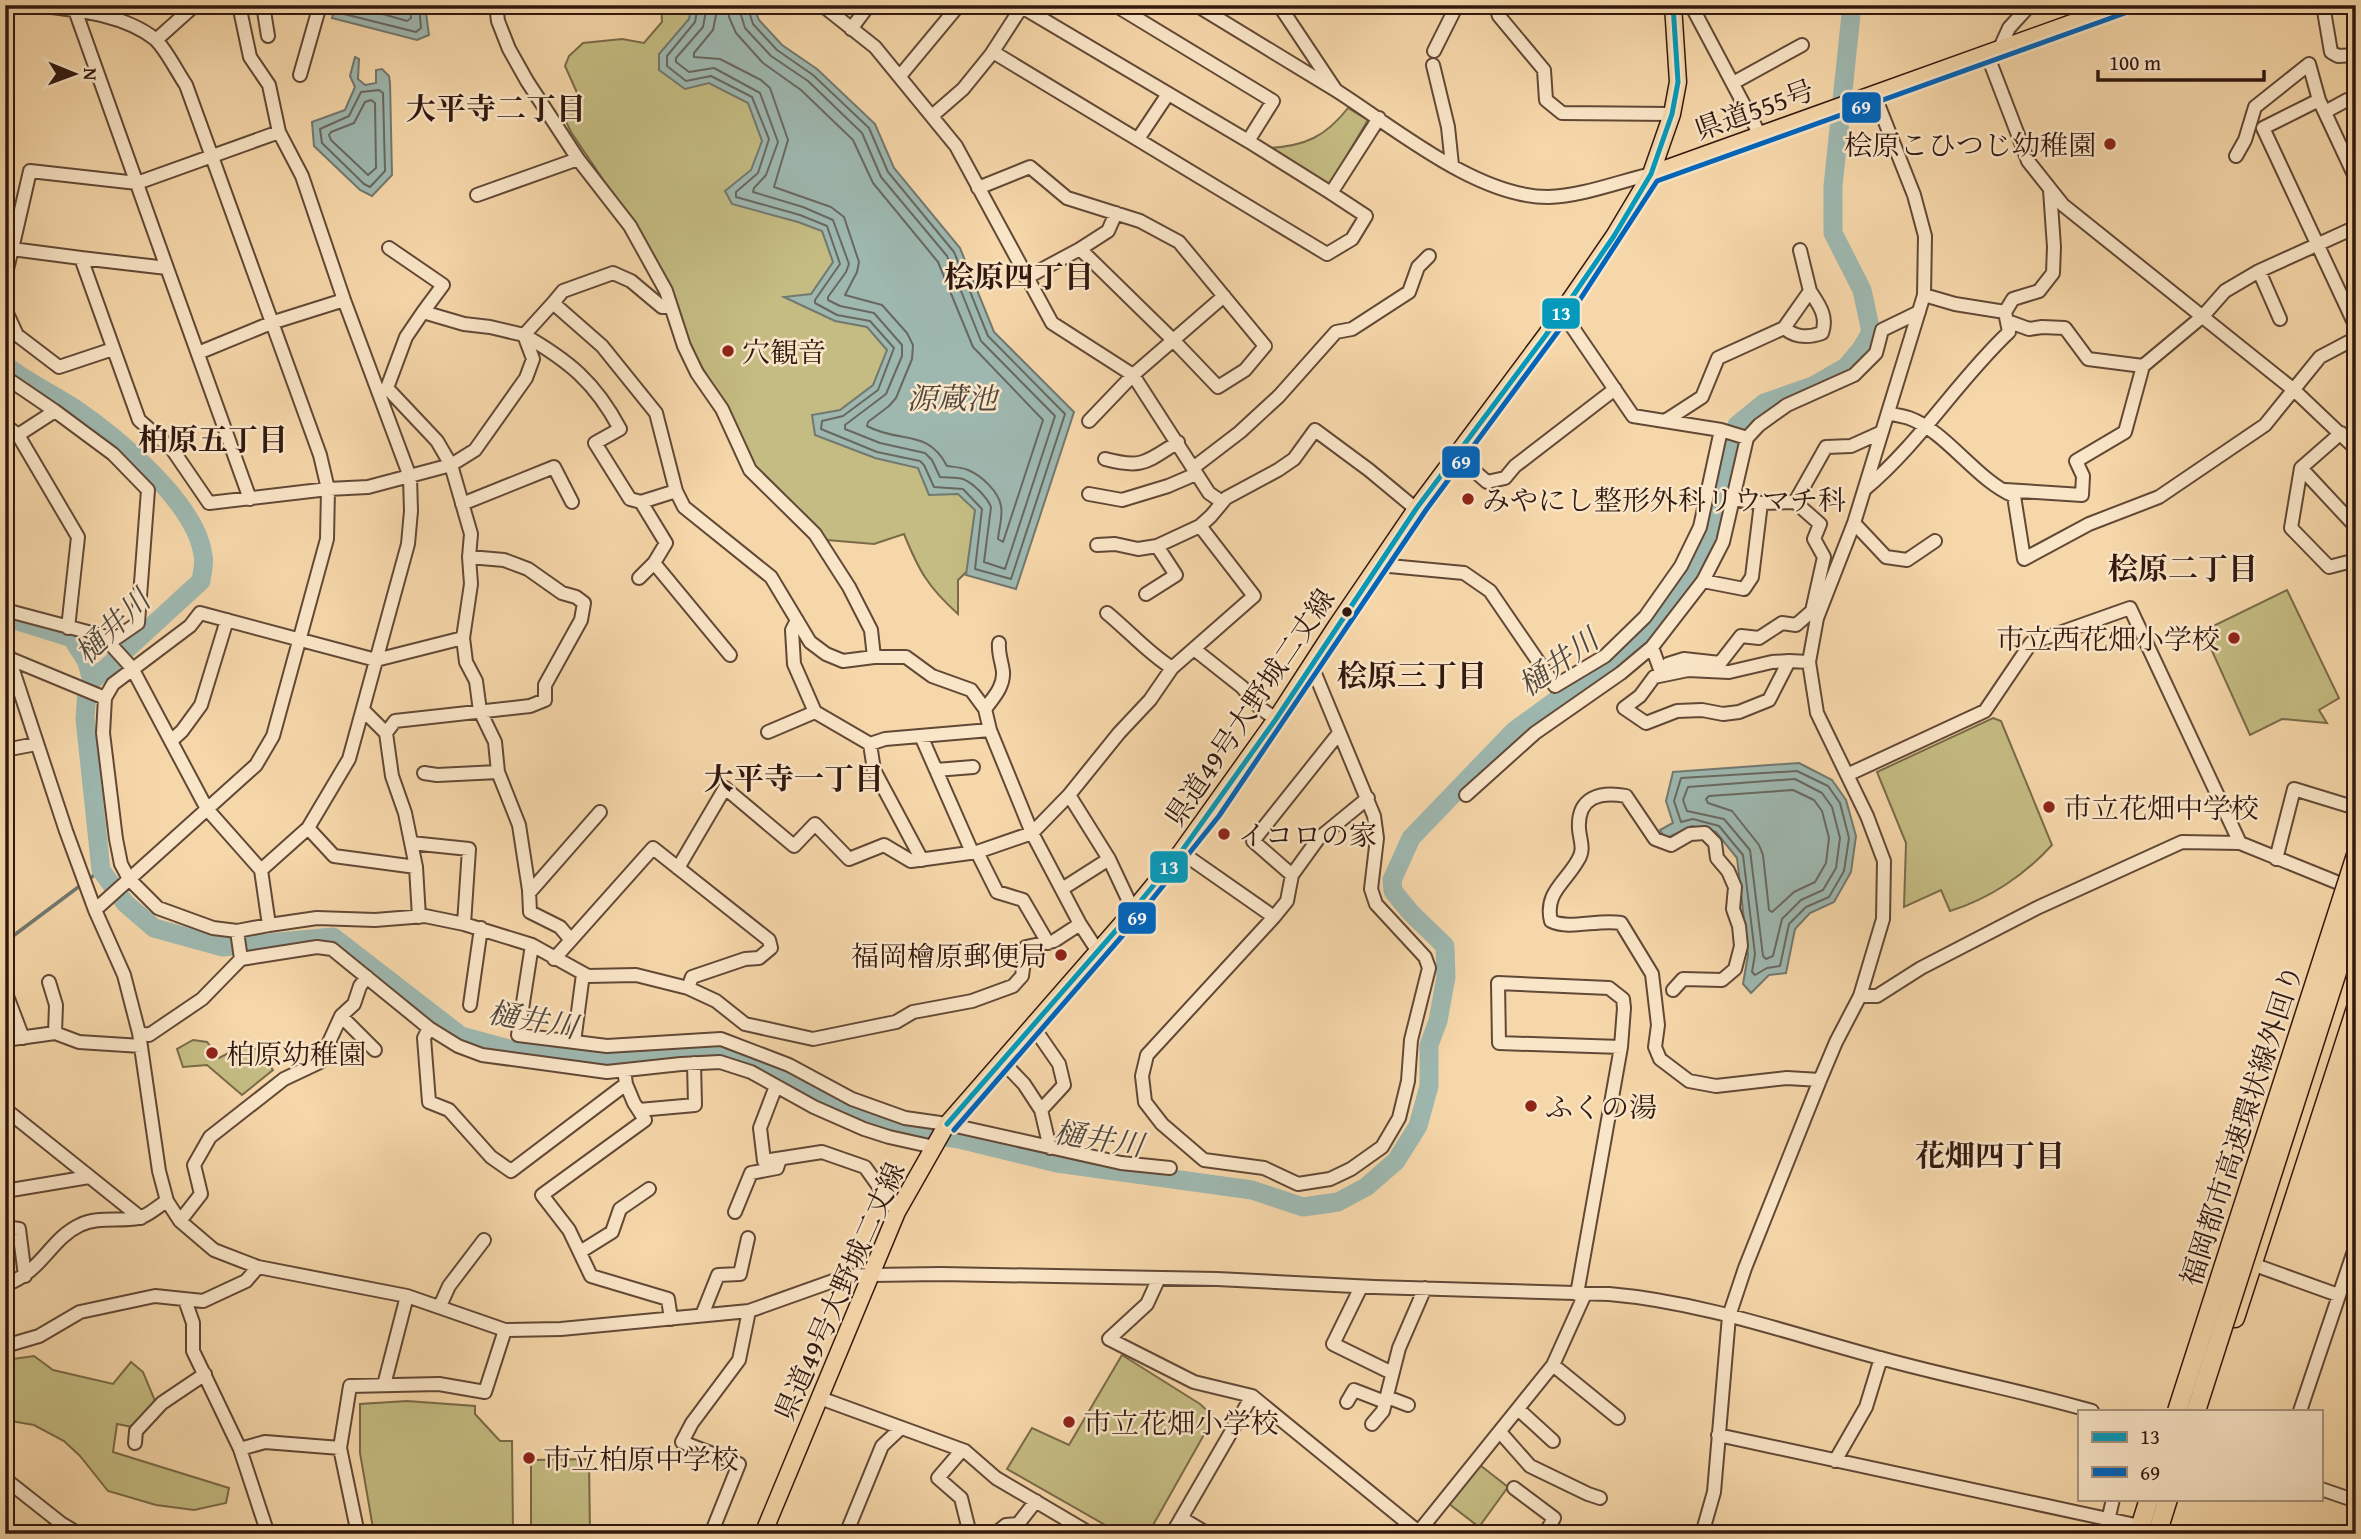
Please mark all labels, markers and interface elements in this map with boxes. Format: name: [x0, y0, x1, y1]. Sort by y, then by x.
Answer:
north arrow: [38, 38, 108, 108]
scale bar: [2098, 38, 2265, 82]
text: 100 m: [2109, 47, 2161, 78]
text: N: [77, 68, 105, 81]
street label: 県道555号: [1689, 68, 1819, 150]
district label: 大平寺二丁目: [406, 86, 586, 130]
line badge: 69: [1841, 91, 1882, 124]
text: 69: [1851, 93, 1871, 121]
place label: 桧原こひつじ幼稚園: [1844, 124, 2096, 165]
marker: 桧原こひつじ幼稚園: [2102, 136, 2118, 152]
district label: 桧原四丁目: [944, 254, 1094, 298]
line badge: 13: [1541, 297, 1581, 330]
text: 13: [1551, 299, 1571, 327]
place label: 穴観音: [742, 331, 826, 372]
marker: 穴観音: [720, 343, 736, 359]
water label: 源蔵池: [907, 376, 1000, 420]
district label: 柏原五丁目: [138, 417, 288, 461]
line badge: 69: [1441, 445, 1481, 479]
text: 69: [1451, 448, 1471, 476]
place label: みやにし整形外科リウマチ科: [1482, 479, 1846, 520]
marker: みやにし整形外科リウマチ科: [1460, 491, 1476, 507]
district label: 桧原二丁目: [2108, 546, 2258, 590]
water label: 樋井川: [64, 577, 162, 673]
street label: 県道49号大野城二丈線: [1154, 580, 1344, 834]
unlabelled marker: [1340, 605, 1354, 619]
water label: 樋井川: [1509, 616, 1610, 706]
place label: 市立西花畑小学校: [1996, 618, 2220, 659]
marker: 市立西花畑小学校: [2226, 630, 2242, 646]
district label: 桧原三丁目: [1337, 653, 1487, 697]
district label: 大平寺一丁目: [704, 756, 884, 800]
place label: 市立花畑中学校: [2063, 787, 2259, 828]
marker: 市立花畑中学校: [2041, 799, 2057, 815]
place label: イコロの家: [1238, 814, 1377, 855]
marker: イコロの家: [1216, 826, 1232, 842]
line badge: 13: [1149, 850, 1189, 884]
text: 13: [1159, 853, 1179, 881]
line badge: 69: [1117, 901, 1157, 935]
text: 69: [1127, 904, 1147, 932]
place label: 福岡檜原郵便局: [851, 935, 1047, 976]
marker: 福岡檜原郵便局: [1053, 947, 1069, 963]
street label: 福岡都市高速環状線外回り: [2170, 959, 2312, 1291]
water label: 樋井川: [485, 990, 584, 1049]
place label: 柏原幼稚園: [226, 1033, 366, 1074]
marker: 柏原幼稚園: [204, 1045, 220, 1061]
place label: ふくの湯: [1545, 1086, 1657, 1127]
marker: ふくの湯: [1523, 1098, 1539, 1114]
water label: 樋井川: [1051, 1109, 1150, 1167]
district label: 花畑四丁目: [1915, 1133, 2065, 1177]
street label: 県道49号大野城二丈線: [764, 1155, 914, 1427]
place label: 市立花畑小学校: [1083, 1402, 1279, 1443]
legend: [2078, 1410, 2322, 1500]
marker: 市立花畑小学校: [1061, 1414, 1077, 1430]
text: 13: [2140, 1421, 2160, 1452]
place label: 市立柏原中学校: [543, 1438, 739, 1479]
marker: 市立柏原中学校: [521, 1450, 537, 1466]
text: 69: [2140, 1457, 2160, 1488]

